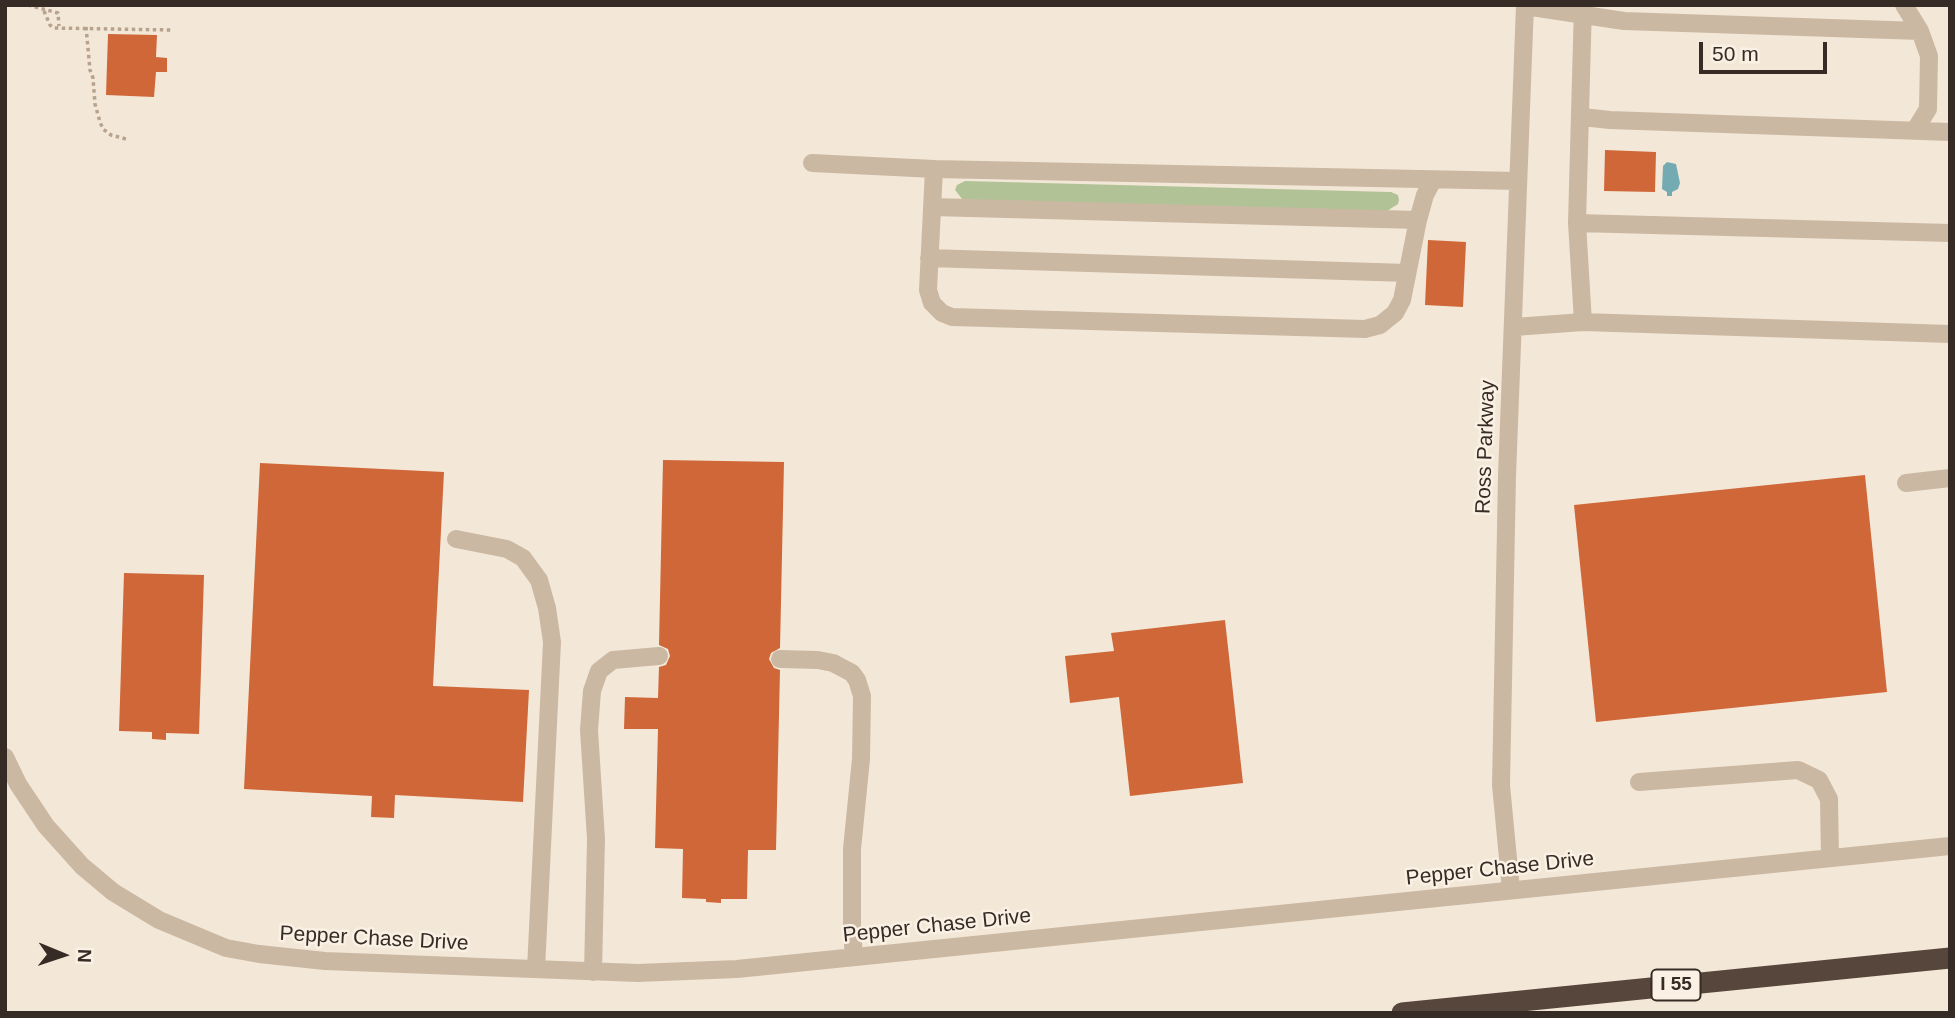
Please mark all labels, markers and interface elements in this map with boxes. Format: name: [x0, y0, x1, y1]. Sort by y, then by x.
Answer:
scale bar: [1703, 28, 1831, 72]
text: 50 m: [1712, 42, 1759, 65]
street label: Ross Parkway: [1471, 379, 1501, 515]
street label: Pepper Chase Drive: [1405, 847, 1595, 891]
street label: Pepper Chase Drive: [842, 904, 1032, 948]
north arrow: [28, 920, 98, 990]
street label: Pepper Chase Drive: [279, 921, 469, 957]
text: N: [74, 949, 95, 963]
road number: I 55: [1652, 970, 1700, 1001]

